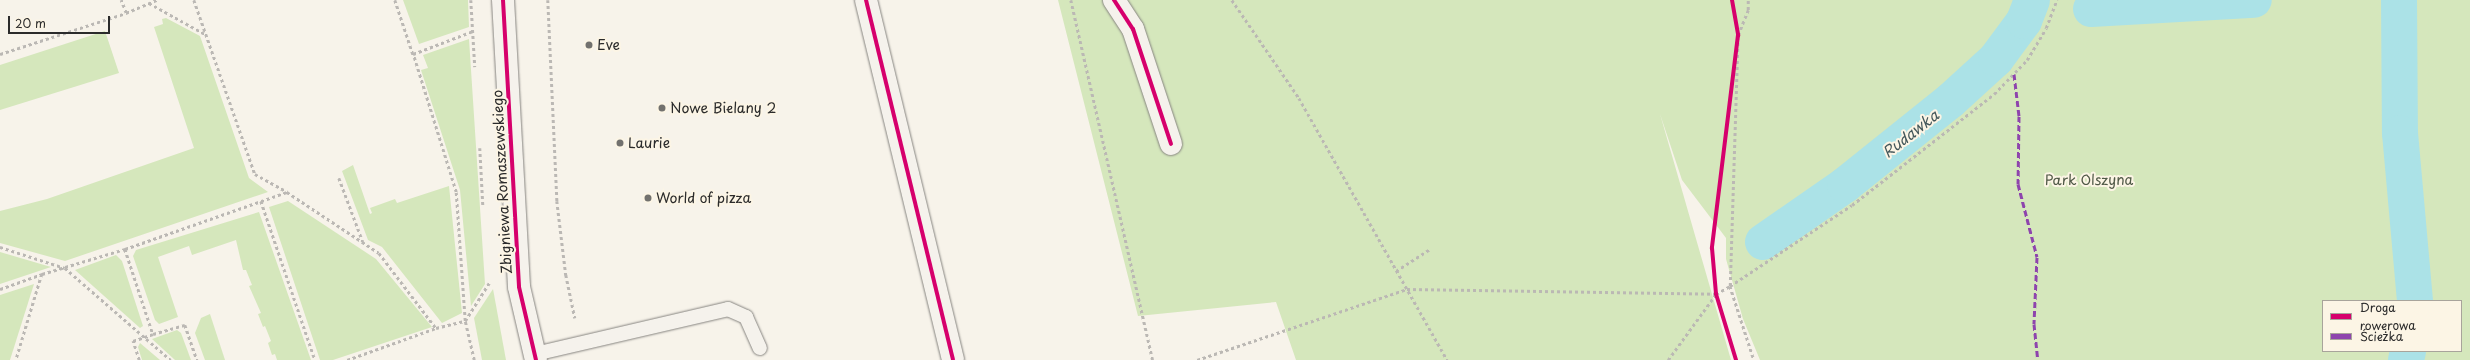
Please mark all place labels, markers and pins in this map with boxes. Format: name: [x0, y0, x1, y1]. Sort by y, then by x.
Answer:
place label: Eve: [597, 37, 620, 53]
marker: Eve: [584, 40, 594, 50]
place label: Nowe Bielany 2: [670, 100, 776, 116]
marker: Nowe Bielany 2: [657, 103, 667, 113]
place label: Laurie: [628, 135, 670, 151]
marker: Laurie: [615, 138, 625, 148]
place label: World of pizza: [656, 190, 753, 206]
marker: World of pizza: [643, 193, 653, 203]

